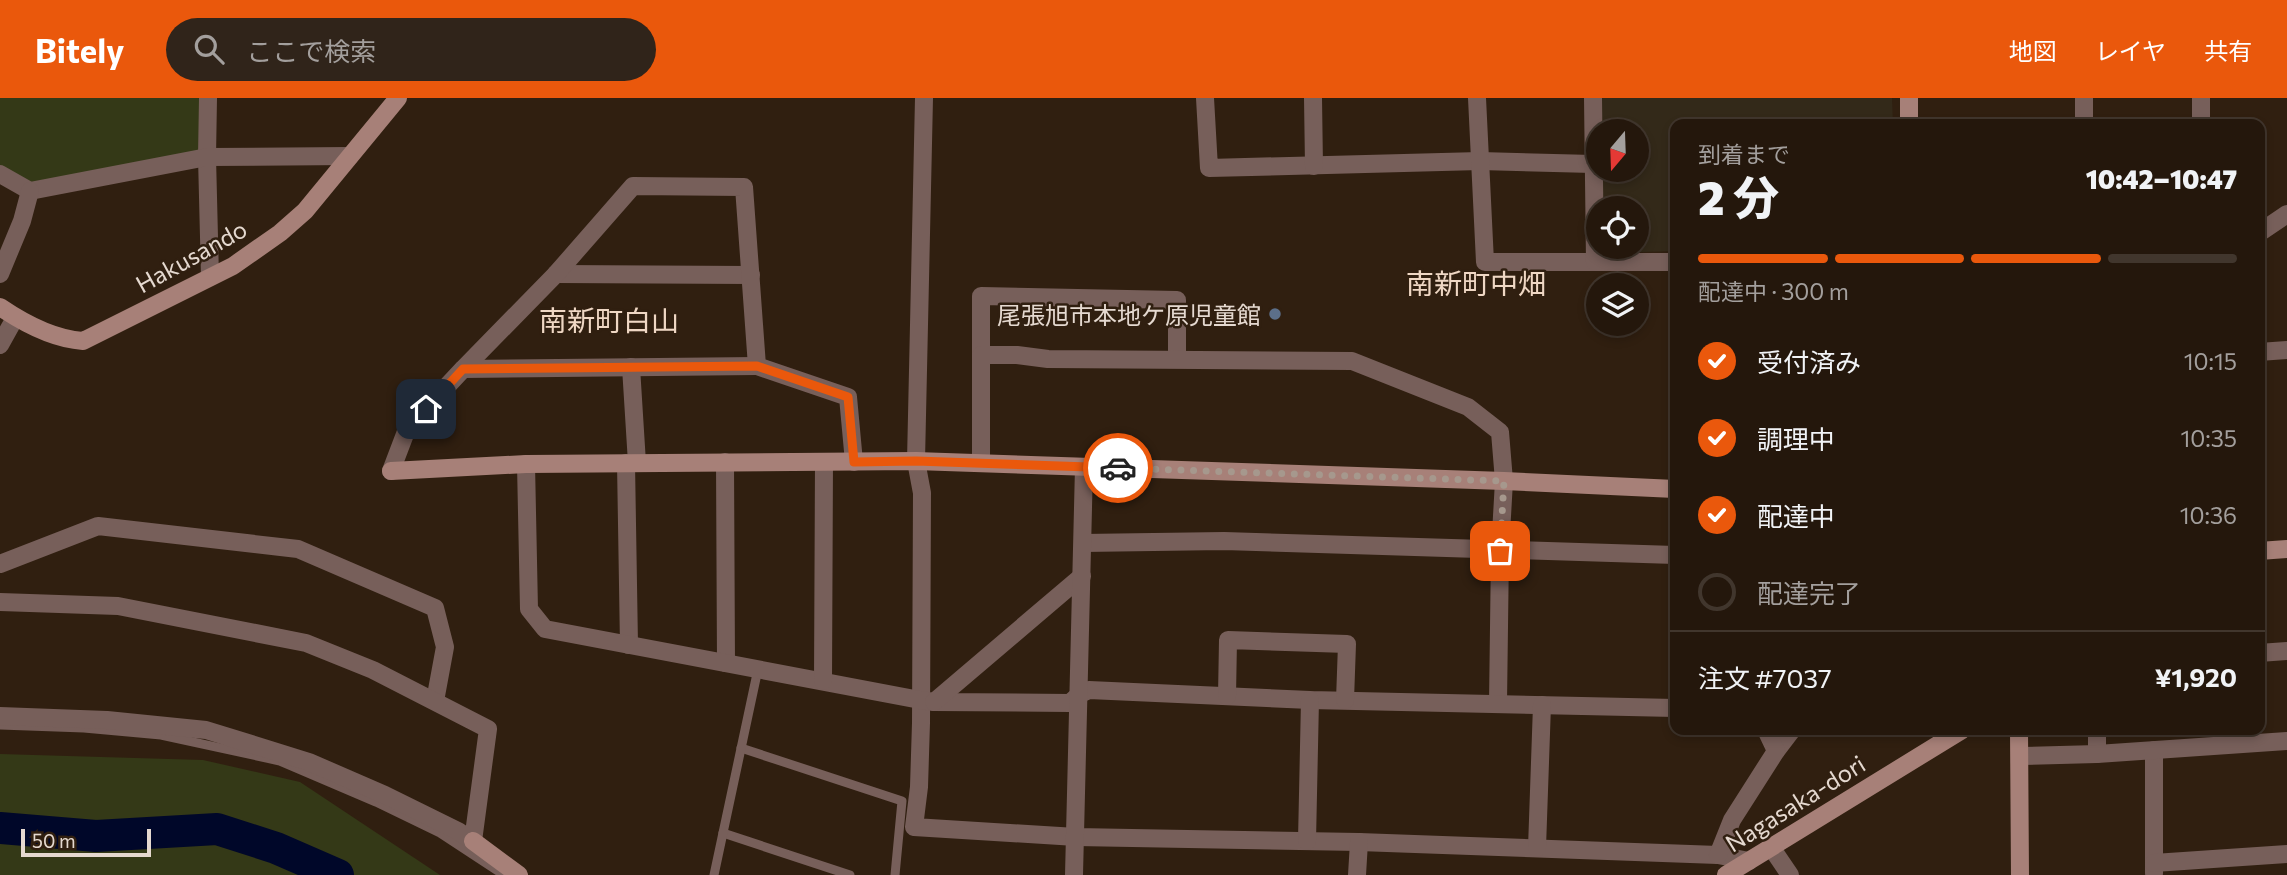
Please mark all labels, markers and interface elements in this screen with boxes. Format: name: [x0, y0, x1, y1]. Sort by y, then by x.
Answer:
search box: [166, 18, 656, 81]
text: Bitely: [35, 29, 124, 70]
icon: search: [190, 30, 228, 68]
text: ここで検索: [246, 35, 376, 66]
text: 地図: [2009, 36, 2057, 65]
text: レイヤ: [2095, 36, 2166, 65]
text: 共有: [2204, 36, 2252, 65]
north arrow: [1586, 119, 1648, 182]
map controls: [1586, 119, 1649, 336]
text: 到着まで: [1698, 140, 1790, 168]
text: 10:42–10:47: [2086, 163, 2237, 194]
text: 2 分: [1698, 168, 1779, 224]
button: locate: [1586, 196, 1649, 259]
street label: Hakusando: [130, 214, 252, 298]
district label: 南新町中畑: [1406, 266, 1546, 300]
button: layers: [1586, 273, 1649, 336]
text: 配達中 · 300 m: [1698, 277, 1849, 305]
place label: 尾張旭市本地ケ原児童館: [997, 300, 1261, 329]
district label: 南新町白山: [539, 303, 679, 337]
marker: 尾張旭市本地ケ原児童館: [1267, 306, 1283, 322]
icon: check: [1698, 342, 1736, 380]
text: 受付済み: [1757, 346, 1861, 377]
text: 10:15: [2184, 347, 2237, 375]
pin: [396, 379, 456, 439]
icon: home: [407, 390, 445, 428]
icon: check: [1698, 419, 1736, 457]
text: 調理中: [1757, 423, 1835, 454]
text: 10:35: [2180, 424, 2237, 452]
courier: [1083, 433, 1153, 503]
icon: car: [1099, 449, 1137, 487]
icon: check: [1698, 496, 1736, 534]
text: 配達中: [1757, 500, 1835, 531]
text: 10:36: [2180, 501, 2237, 529]
pin: [1470, 521, 1530, 581]
icon: bag: [1481, 532, 1519, 570]
text: 配達完了: [1757, 577, 1861, 608]
text: ¥1,920: [2155, 661, 2237, 692]
text: 注文 #7037: [1698, 662, 1832, 693]
street label: Nagasaka-dori: [1720, 749, 1870, 857]
scale bar: [21, 826, 150, 858]
text: 50 m: [32, 829, 76, 852]

